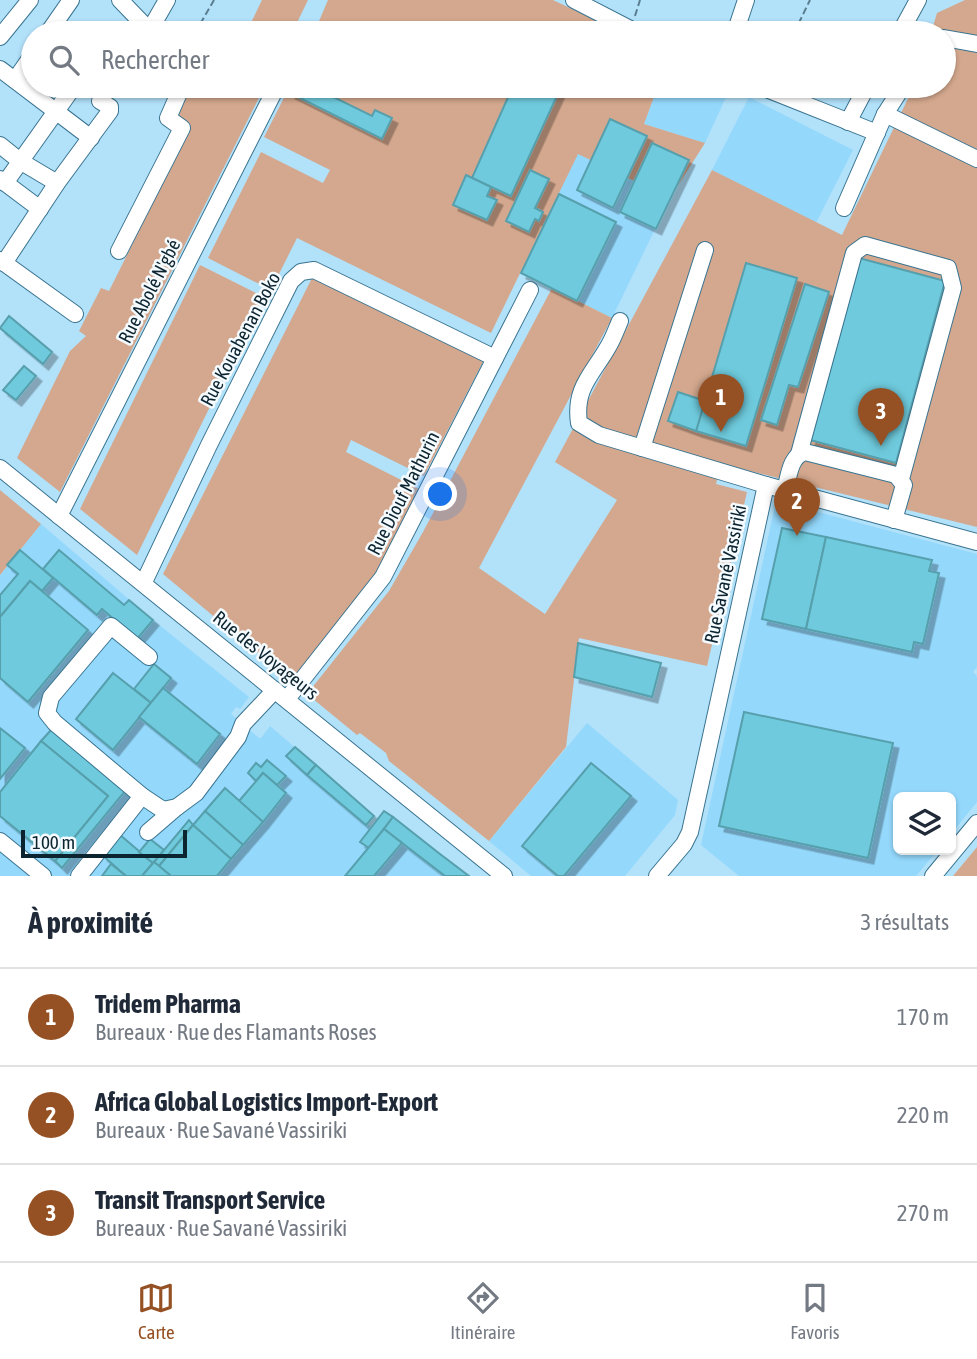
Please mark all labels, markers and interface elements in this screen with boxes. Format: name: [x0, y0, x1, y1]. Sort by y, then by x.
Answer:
search box: [21, 21, 956, 98]
icon: search: [45, 41, 83, 79]
text: Rechercher: [101, 45, 209, 75]
street label: Rue Abolé N'gbé: [113, 236, 185, 346]
street label: Rue Kouabenan Boko: [196, 268, 285, 410]
pin: 1: [698, 374, 744, 432]
pin: 3: [858, 388, 904, 446]
street label: Rue Diouf Mathurin: [362, 428, 444, 558]
your location: [423, 477, 457, 511]
pin: 2: [774, 478, 820, 536]
street label: Rue Savané Vassiriki: [700, 503, 750, 645]
street label: Rue des Voyageurs: [209, 606, 323, 704]
map controls: [893, 792, 956, 855]
button: layers: [893, 792, 956, 855]
scale bar: [21, 827, 187, 859]
text: 100 m: [32, 831, 75, 853]
text: À proximité: [28, 905, 153, 939]
text: 3 résultats: [860, 909, 949, 935]
text: Tridem Pharma: [95, 989, 241, 1019]
text: 1: [46, 1004, 56, 1030]
text: 170 m: [897, 1004, 949, 1030]
text: Bureaux · Rue des Flamants Roses: [95, 1019, 377, 1045]
text: Africa Global Logistics Import-Export: [95, 1087, 438, 1117]
text: 2: [46, 1102, 56, 1128]
text: 220 m: [897, 1102, 949, 1128]
text: Bureaux · Rue Savané Vassiriki: [95, 1117, 347, 1143]
text: Transit Transport Service: [95, 1185, 325, 1215]
text: 3: [46, 1200, 56, 1226]
text: 270 m: [897, 1200, 949, 1226]
text: Bureaux · Rue Savané Vassiriki: [95, 1215, 347, 1241]
tab: Carte: [137, 1279, 175, 1343]
tab: Itinéraire: [450, 1279, 515, 1343]
tab: Favoris: [790, 1279, 840, 1343]

